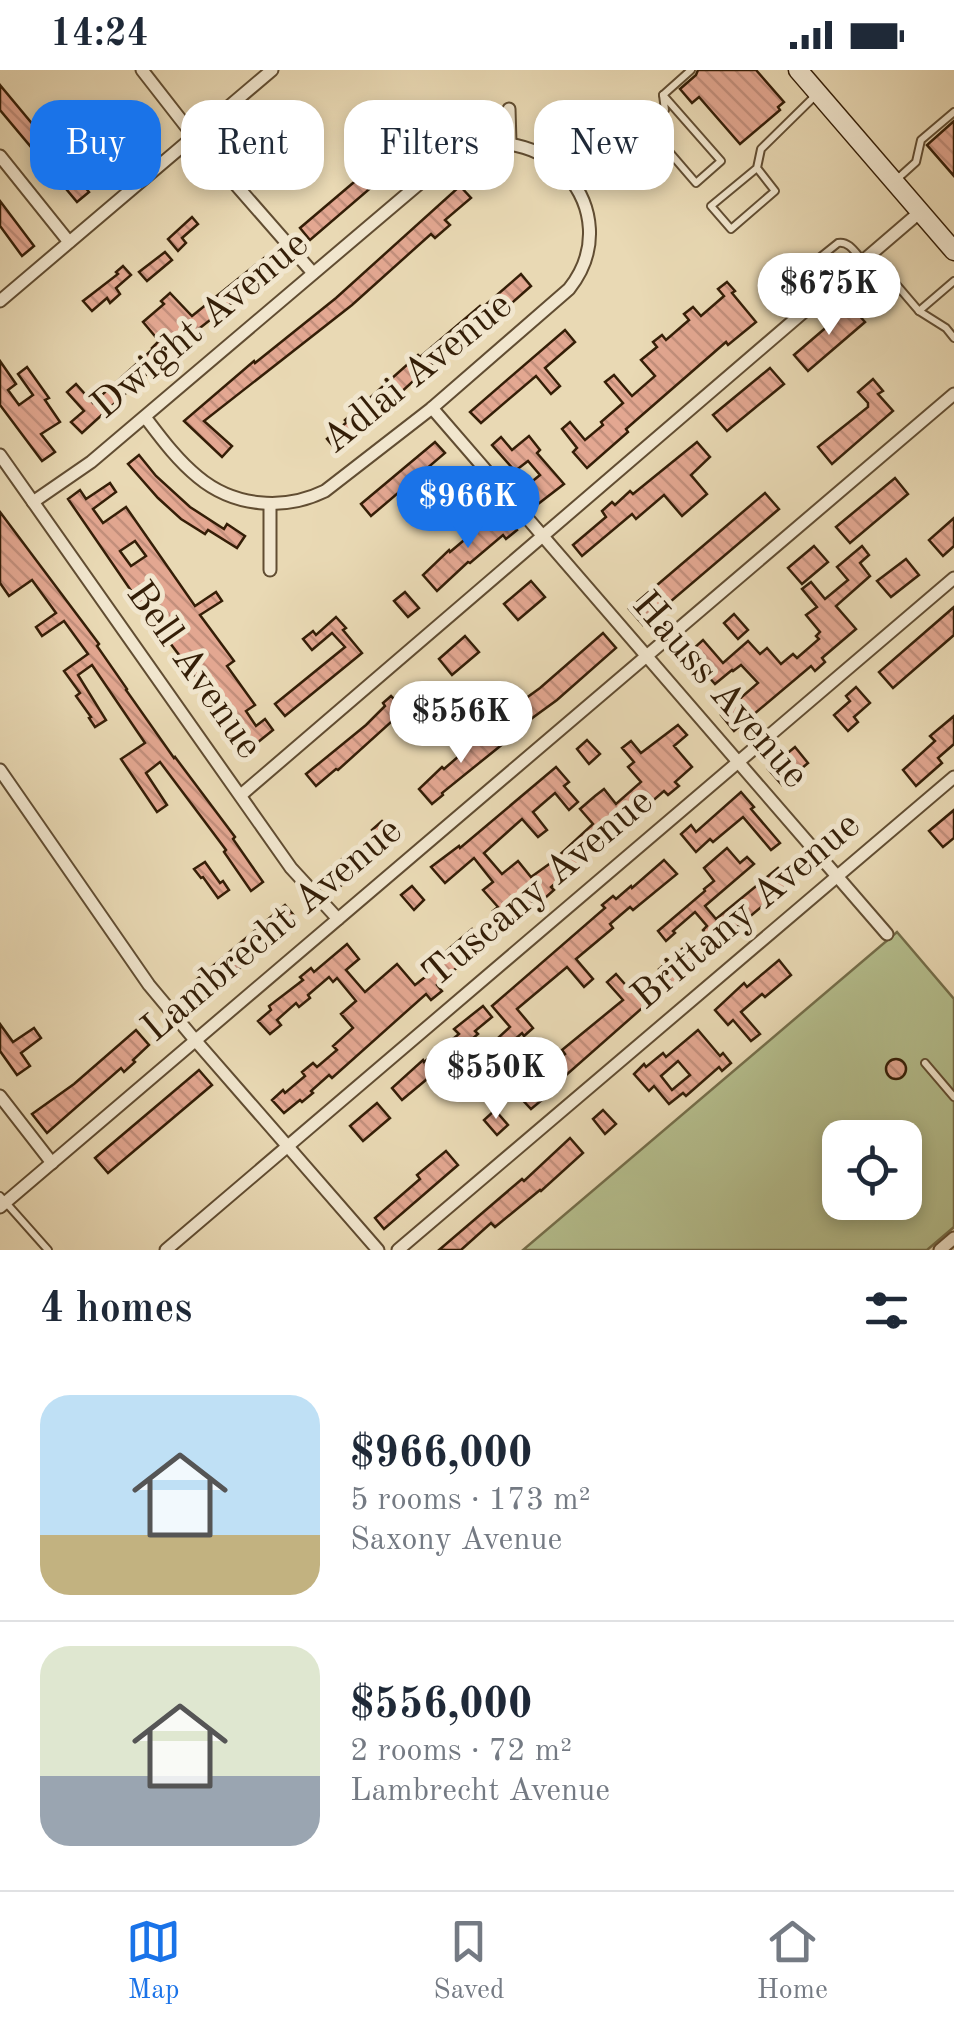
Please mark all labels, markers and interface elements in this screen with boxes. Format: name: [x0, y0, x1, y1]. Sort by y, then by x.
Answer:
text: 14:24: [50, 16, 149, 54]
chip: Buy: [30, 100, 161, 190]
chip: Rent: [181, 100, 324, 190]
chip: Filters: [344, 100, 514, 190]
chip: New: [534, 100, 674, 190]
street label: Dwight Avenue: [85, 224, 317, 428]
pin: $675K: [759, 253, 899, 338]
text: $675K: [780, 269, 878, 301]
street label: Adlai Avenue: [316, 286, 520, 462]
pin: $966K: [398, 466, 538, 551]
text: $966K: [419, 482, 517, 514]
street label: Bell Avenue: [118, 575, 268, 767]
street label: Hauss Avenue: [623, 585, 815, 797]
pin: $556K: [391, 681, 531, 766]
text: $556K: [412, 697, 510, 729]
street label: Tuscany Avenue: [417, 782, 661, 996]
street label: Brittany Avenue: [626, 806, 868, 1018]
street label: Lambrecht Avenue: [136, 811, 410, 1051]
pin: $550K: [426, 1037, 566, 1122]
text: $550K: [447, 1053, 545, 1085]
map controls: [822, 1120, 922, 1220]
button: locate: [822, 1120, 922, 1220]
icon: filters: [859, 1283, 914, 1338]
text: 4 homes: [40, 1289, 192, 1331]
text: $966,000: [350, 1434, 532, 1476]
icon: home: [120, 1435, 240, 1555]
text: 5 rooms · 173 m²: [350, 1485, 591, 1517]
text: Saxony Avenue: [350, 1525, 562, 1557]
text: $556,000: [350, 1685, 532, 1727]
icon: home: [120, 1686, 240, 1806]
text: 2 rooms · 72 m²: [350, 1736, 572, 1768]
text: Lambrecht Avenue: [350, 1776, 610, 1808]
tab: Map: [126, 1914, 181, 2009]
tab: Saved: [433, 1914, 505, 2009]
tab: Home: [757, 1914, 828, 2009]

